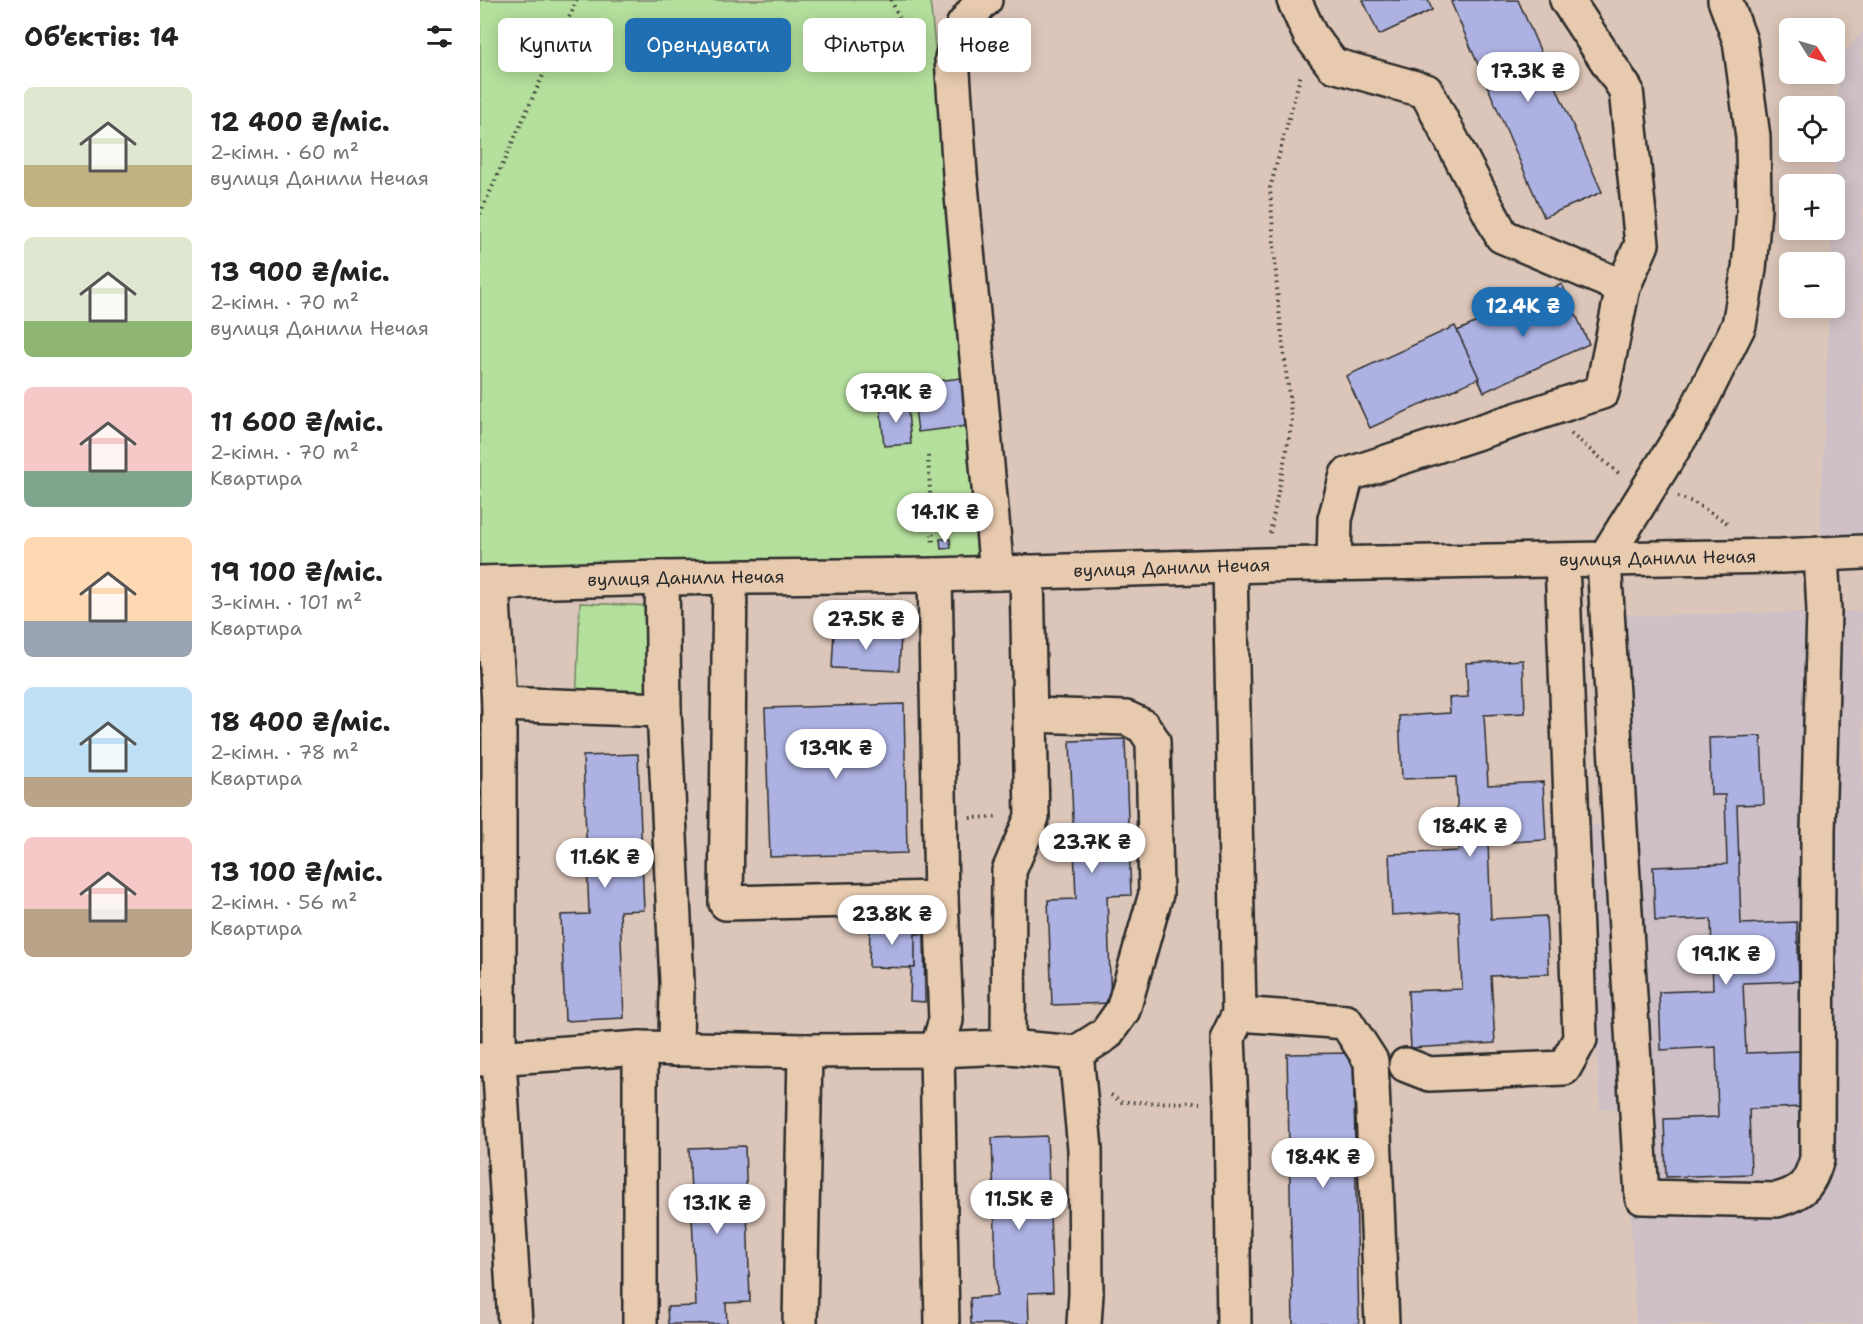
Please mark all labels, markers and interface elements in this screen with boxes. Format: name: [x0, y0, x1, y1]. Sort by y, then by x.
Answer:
chip: Купити: [498, 18, 613, 72]
chip: Орендувати: [625, 18, 791, 72]
chip: Фільтри: [803, 18, 926, 72]
chip: Нове: [938, 18, 1031, 72]
north arrow: [1779, 18, 1845, 84]
map controls: [1779, 18, 1845, 318]
text: Об’єктів: 14: [24, 19, 179, 54]
icon: filters: [423, 20, 456, 53]
pin: 17.3K ₴: [1473, 52, 1583, 103]
text: 17.3K ₴: [1491, 58, 1565, 84]
button: locate: [1779, 96, 1845, 162]
text: 12 400 ₴/міс.: [210, 104, 390, 139]
icon: home: [72, 111, 144, 183]
text: 2-кімн. · 60 m²: [210, 139, 359, 165]
text: вулиця Данили Нечая: [210, 165, 429, 191]
button: +: [1779, 174, 1845, 240]
button: −: [1779, 252, 1845, 318]
text: 13 900 ₴/міс.: [210, 254, 390, 289]
icon: home: [72, 261, 144, 333]
pin: 12.4K ₴: [1468, 287, 1578, 338]
text: 2-кімн. · 70 m²: [210, 289, 359, 315]
text: 12.4K ₴: [1486, 293, 1560, 319]
text: вулиця Данили Нечая: [210, 315, 429, 341]
pin: 17.9K ₴: [841, 373, 951, 424]
text: 17.9K ₴: [860, 379, 932, 405]
text: 11 600 ₴/міс.: [210, 404, 384, 439]
icon: home: [72, 411, 144, 483]
text: 2-кімн. · 70 m²: [210, 439, 359, 465]
text: Квартира: [210, 465, 302, 491]
pin: 14.1K ₴: [890, 493, 1000, 544]
text: 14.1K ₴: [911, 499, 979, 525]
street label: вулиця Данили Нечая: [1559, 544, 1756, 572]
street label: вулиця Данили Нечая: [1073, 553, 1271, 583]
text: 19 100 ₴/міс.: [210, 554, 383, 589]
icon: home: [72, 561, 144, 633]
street label: вулиця Данили Нечая: [587, 565, 785, 592]
text: 3-кімн. · 101 m²: [210, 589, 362, 615]
pin: 27.5K ₴: [811, 600, 921, 651]
text: 27.5K ₴: [827, 606, 905, 632]
text: Квартира: [210, 615, 302, 641]
text: 18 400 ₴/міс.: [210, 704, 391, 739]
icon: home: [72, 711, 144, 783]
pin: 13.9K ₴: [781, 729, 891, 780]
text: 13.9K ₴: [799, 735, 873, 761]
text: 2-кімн. · 78 m²: [210, 739, 359, 765]
text: Квартира: [210, 765, 302, 791]
pin: 18.4K ₴: [1415, 807, 1525, 858]
text: 18.4K ₴: [1432, 813, 1508, 839]
pin: 23.7K ₴: [1037, 823, 1147, 874]
text: 23.7K ₴: [1053, 829, 1131, 855]
pin: 11.6K ₴: [550, 838, 660, 889]
text: 11.6K ₴: [570, 844, 640, 870]
text: 13 100 ₴/міс.: [210, 854, 383, 889]
icon: home: [72, 861, 144, 933]
text: 2-кімн. · 56 m²: [210, 889, 357, 915]
pin: 23.8K ₴: [837, 895, 947, 946]
text: 23.8K ₴: [852, 901, 932, 927]
text: Квартира: [210, 915, 302, 941]
pin: 19.1K ₴: [1671, 935, 1781, 986]
text: 19.1K ₴: [1691, 941, 1761, 967]
pin: 18.4K ₴: [1268, 1138, 1378, 1189]
text: 18.4K ₴: [1285, 1144, 1361, 1170]
pin: 11.5K ₴: [964, 1180, 1074, 1231]
pin: 13.1K ₴: [662, 1184, 772, 1235]
text: 11.5K ₴: [984, 1186, 1054, 1212]
text: 13.1K ₴: [682, 1190, 752, 1216]

